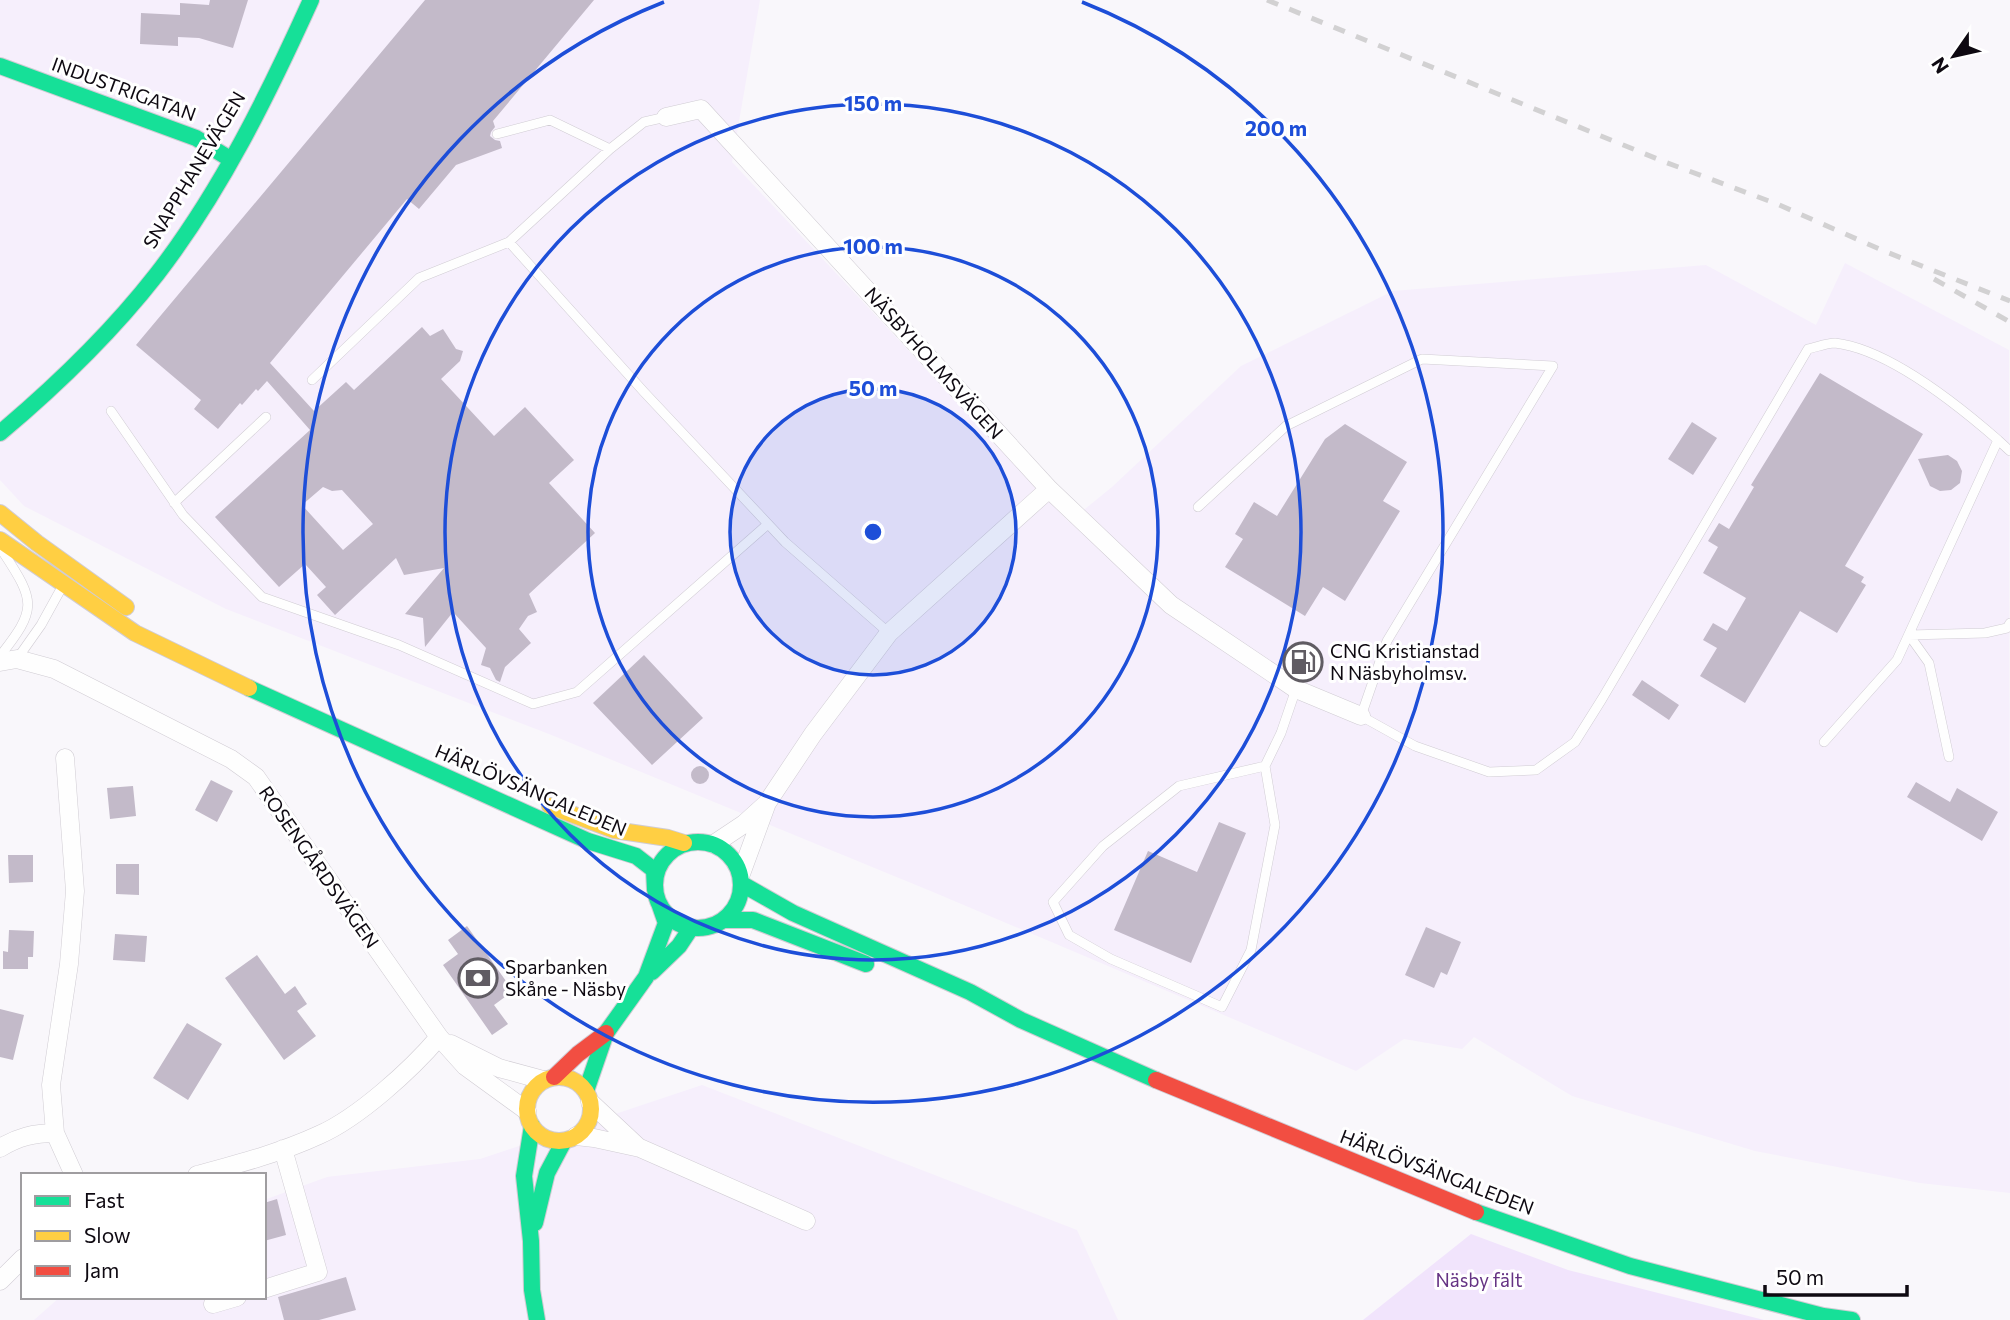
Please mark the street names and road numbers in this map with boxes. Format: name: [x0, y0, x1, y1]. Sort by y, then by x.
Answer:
street label: INDUSTRIGATAN: [49, 52, 200, 125]
street label: SNAPPHANEVÄGEN: [138, 87, 250, 252]
street label: NÄSBYHOLMSVÄGEN: [860, 282, 1009, 443]
street label: HÄRLÖVSÄNGALEDEN: [432, 739, 630, 840]
street label: ROSENGÅRDSVÄGEN: [255, 781, 385, 952]
street label: HÄRLÖVSÄNGALEDEN: [1337, 1124, 1537, 1219]

